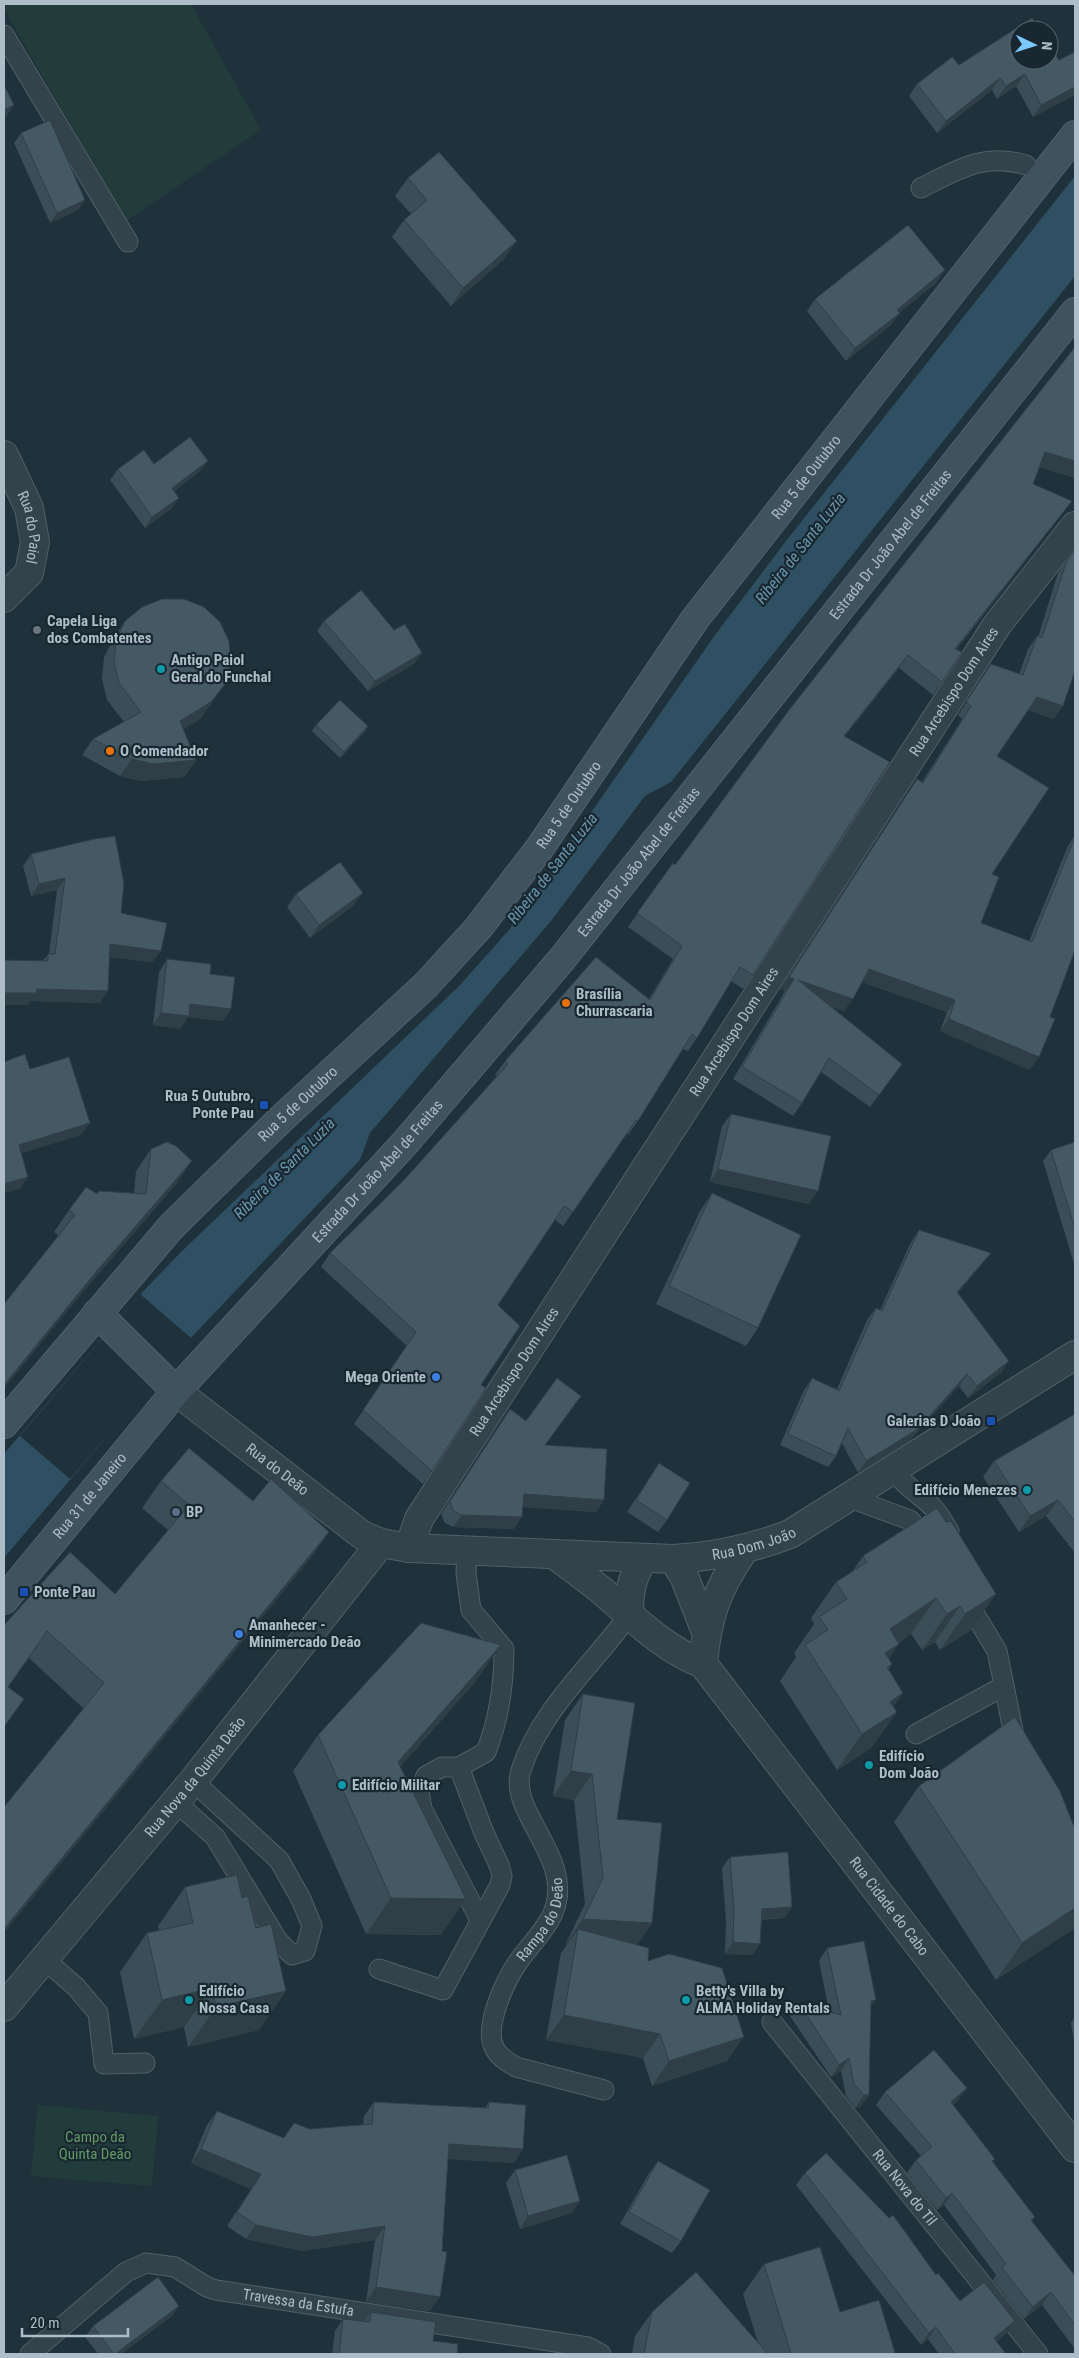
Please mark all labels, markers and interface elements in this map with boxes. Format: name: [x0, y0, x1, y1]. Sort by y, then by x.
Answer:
north arrow: [1009, 20, 1059, 70]
text: N: [1039, 41, 1055, 51]
street label: Rua 5 de Outubro: [768, 432, 845, 523]
street label: Estrada Dr João Abel de Freitas: [826, 466, 956, 623]
street label: Rua do Paiol: [13, 488, 44, 565]
water label: Ribeira de Santa Luzia: [751, 489, 850, 608]
place label: Capela Liga dos Combatentes: [47, 612, 152, 647]
street label: Rua Arcebispo Dom Aires: [906, 623, 1002, 760]
marker: Capela Liga dos Combatentes: [31, 624, 43, 636]
place label: Antigo Paiol Geral do Funchal: [171, 651, 271, 686]
marker: Antigo Paiol Geral do Funchal: [155, 663, 167, 675]
place label: O Comendador: [120, 742, 209, 760]
marker: O Comendador: [104, 745, 116, 757]
street label: Rua 5 de Outubro: [533, 758, 605, 852]
street label: Estrada Dr João Abel de Freitas: [574, 783, 704, 940]
water label: Ribeira de Santa Luzia: [503, 809, 602, 928]
street label: Rua Arcebispo Dom Aires: [686, 964, 783, 1100]
place label: Brasília Churrascaria: [576, 985, 653, 1020]
marker: Brasília Churrascaria: [560, 997, 572, 1009]
street label: Rua 5 de Outubro: [254, 1062, 341, 1145]
place label: Rua 5 Outubro, Ponte Pau: [165, 1087, 254, 1122]
street label: Estrada Dr João Abel de Freitas: [309, 1096, 447, 1246]
marker: Rua 5 Outubro, Ponte Pau: [258, 1099, 270, 1111]
water label: Ribeira de Santa Luzia: [230, 1114, 339, 1223]
street label: Rua Arcebispo Dom Aires: [466, 1304, 563, 1440]
place label: Mega Oriente: [345, 1368, 426, 1386]
marker: Mega Oriente: [430, 1371, 442, 1383]
place label: Galerias D João: [887, 1412, 981, 1430]
marker: Galerias D João: [985, 1415, 997, 1427]
street label: Rua do Deão: [242, 1439, 312, 1499]
street label: Rua 31 de Janeiro: [49, 1449, 130, 1542]
place label: Edifício Menezes: [914, 1481, 1017, 1499]
marker: Edifício Menezes: [1021, 1484, 1033, 1496]
place label: BP: [186, 1503, 203, 1521]
marker: BP: [170, 1506, 182, 1518]
street label: Rua Dom João: [711, 1523, 799, 1564]
place label: Ponte Pau: [34, 1583, 95, 1601]
marker: Ponte Pau: [18, 1586, 30, 1598]
place label: Amanhecer - Minimercado Deão: [249, 1616, 361, 1651]
marker: Amanhecer - Minimercado Deão: [233, 1628, 245, 1640]
street label: Rua Nova da Quinta Deão: [141, 1713, 249, 1841]
place label: Edifício Dom João: [879, 1747, 939, 1782]
marker: Edifício Dom João: [863, 1759, 875, 1771]
place label: Edifício Militar: [352, 1776, 440, 1794]
marker: Edifício Militar: [336, 1779, 348, 1791]
street label: Rua Cidade do Cabo: [846, 1853, 933, 1959]
street label: Rampa do Deão: [513, 1876, 567, 1965]
place label: Edifício Nossa Casa: [199, 1982, 269, 2017]
place label: Betty's Villa by ALMA Holiday Rentals: [696, 1982, 830, 2017]
marker: Edifício Nossa Casa: [183, 1994, 195, 2006]
marker: Betty's Villa by ALMA Holiday Rentals: [680, 1994, 692, 2006]
park label: Campo da Quinta Deão: [59, 2128, 131, 2163]
street label: Rua Nova do Til: [869, 2146, 940, 2229]
street label: Travessa da Estufa: [241, 2285, 355, 2320]
scale bar: [22, 2306, 129, 2338]
text: 20 m: [30, 2314, 60, 2332]

